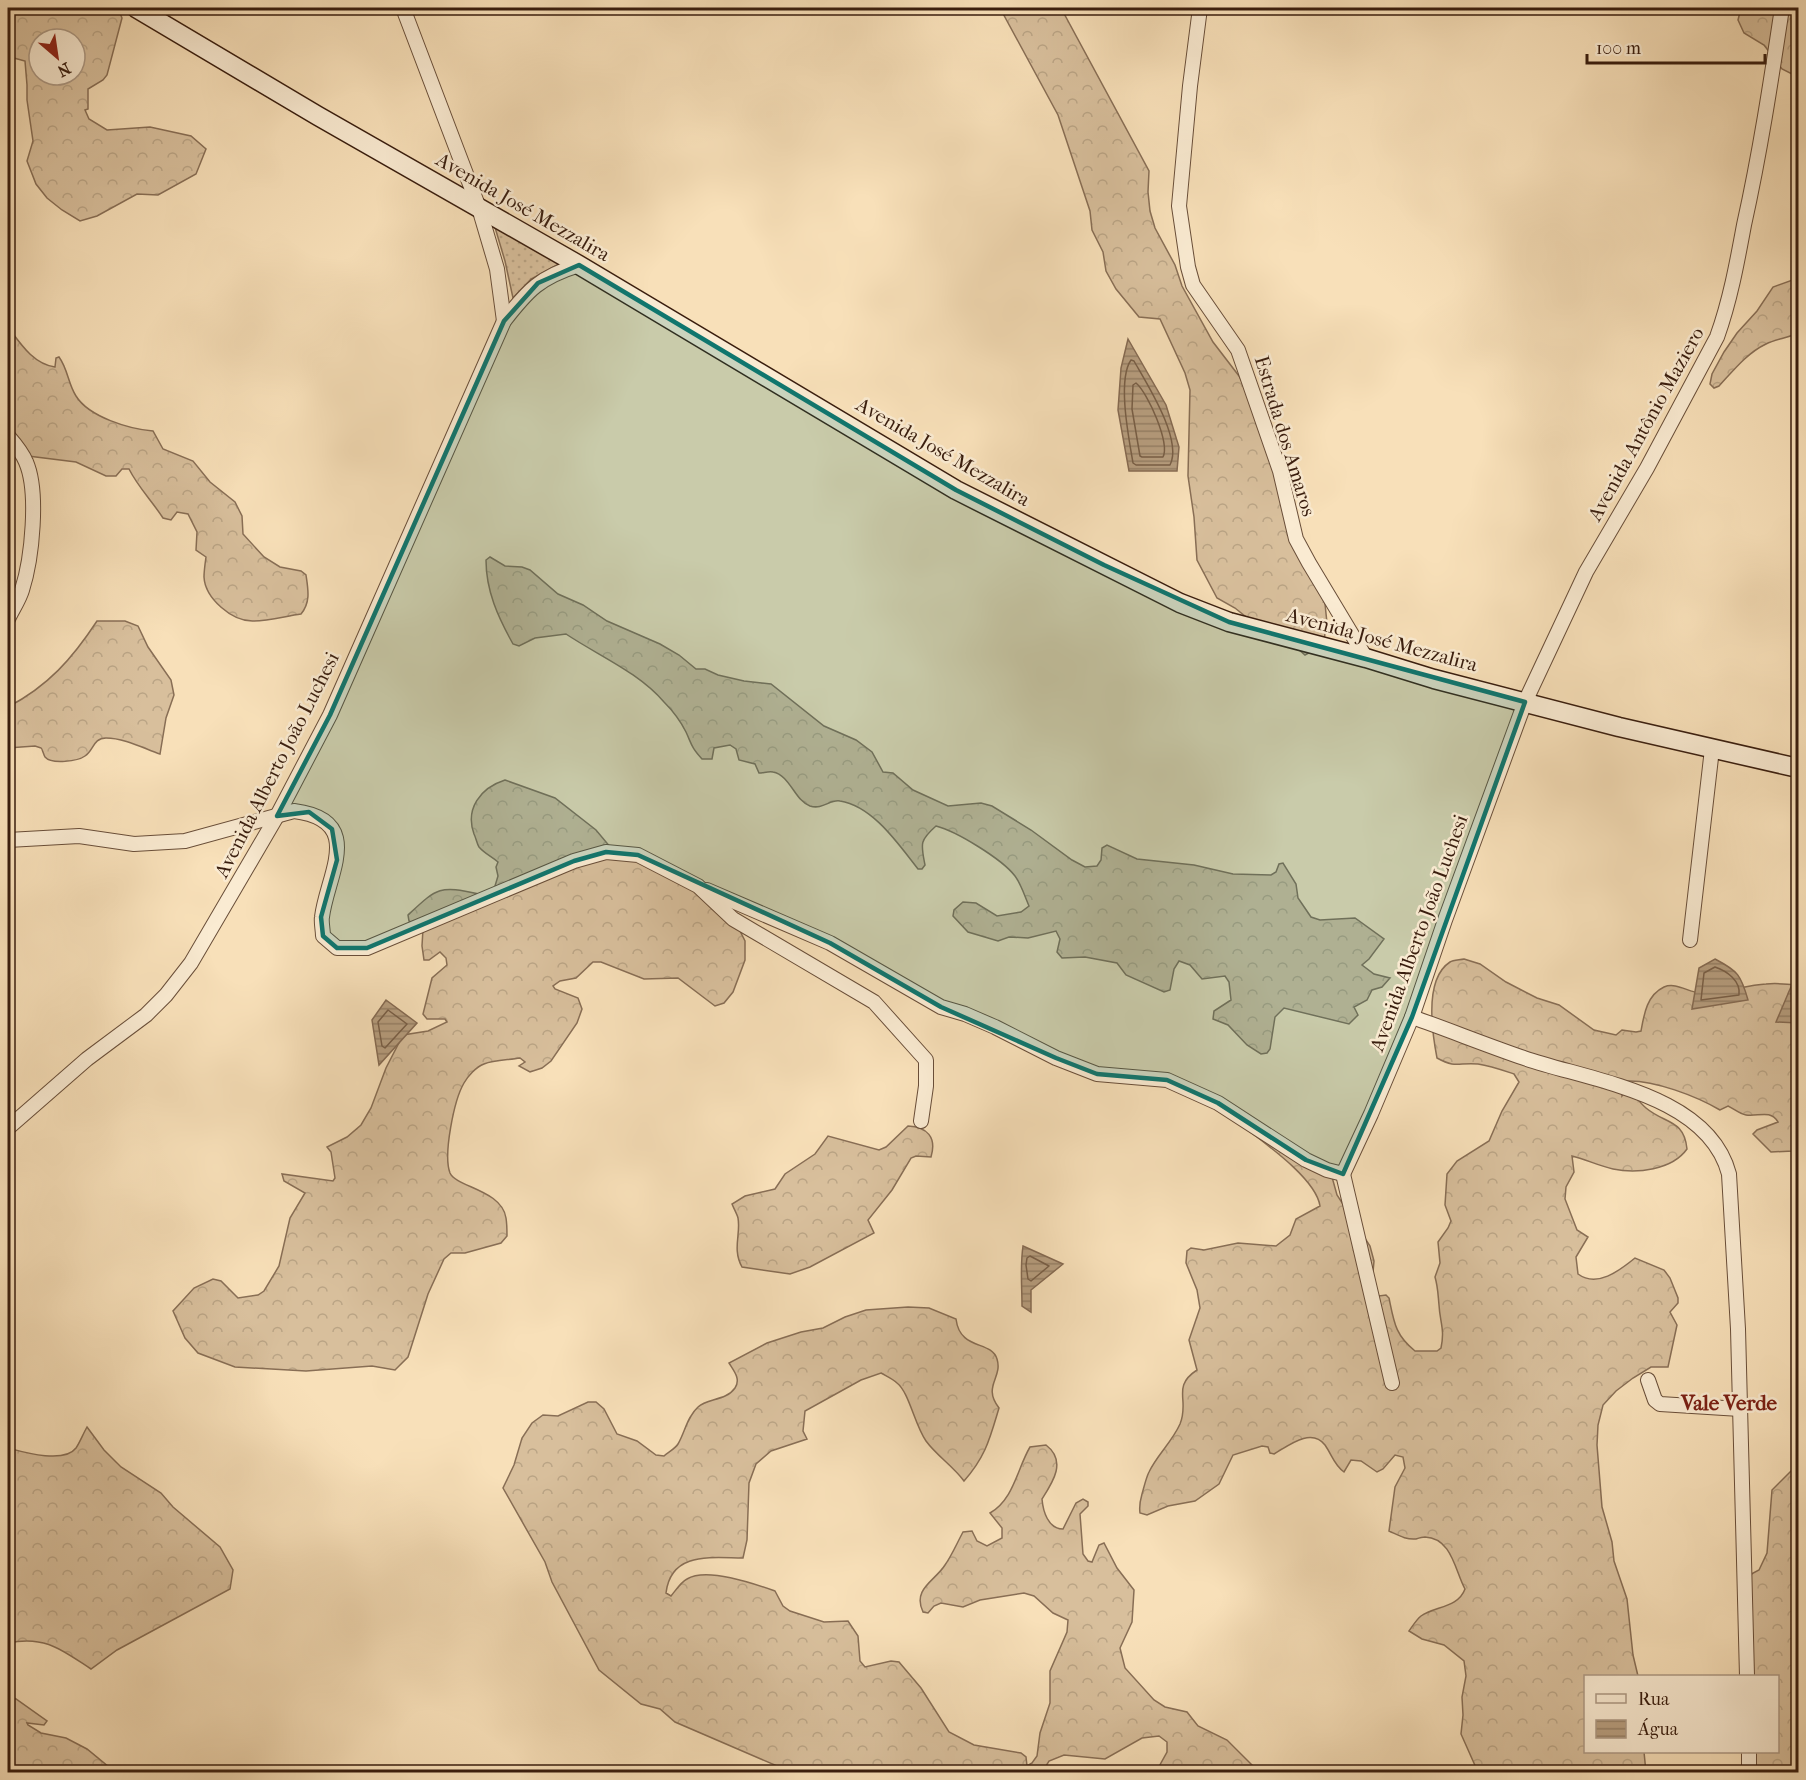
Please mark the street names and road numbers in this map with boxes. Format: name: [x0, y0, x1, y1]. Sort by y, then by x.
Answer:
street label: Avenida José Mezzalira: [431, 147, 615, 267]
street label: Avenida Antônio Maziero: [1583, 323, 1709, 526]
street label: Estrada dos Amaros: [1250, 353, 1320, 519]
street label: Avenida José Mezzalira: [851, 392, 1035, 512]
street label: Avenida José Mezzalira: [1283, 603, 1481, 677]
street label: Avenida Alberto João Luchesi: [210, 648, 344, 883]
street label: Avenida Alberto João Luchesi: [1365, 812, 1473, 1055]

